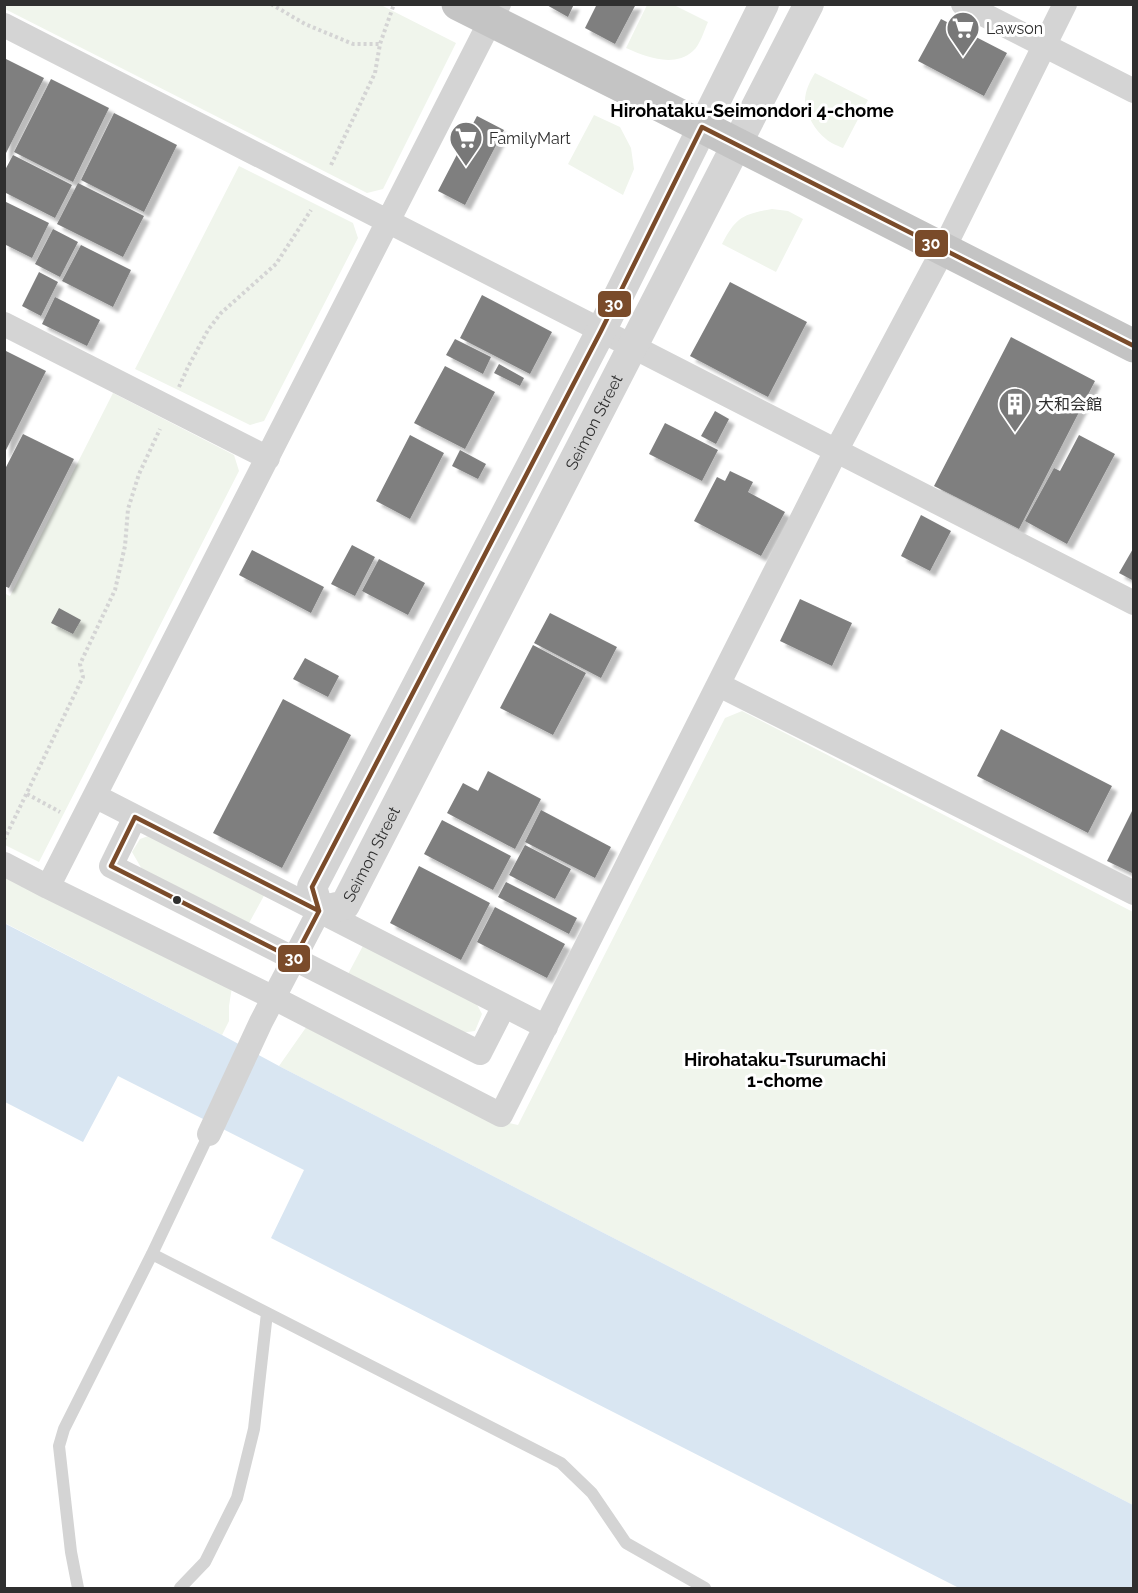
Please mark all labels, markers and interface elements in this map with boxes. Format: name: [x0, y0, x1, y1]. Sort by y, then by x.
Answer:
supermarket icon: Lawson: [945, 10, 981, 57]
place label: Lawson: [986, 19, 1043, 38]
district label: Hirohataku-Seimondori 4-chome: [610, 100, 894, 121]
supermarket icon: FamilyMart: [448, 120, 484, 167]
place label: FamilyMart: [489, 129, 571, 148]
line badge: 30: [914, 229, 949, 258]
text: 30: [922, 234, 941, 253]
line badge: 30: [597, 290, 632, 318]
text: 30: [605, 295, 624, 314]
street label: Seimon Street: [562, 371, 627, 473]
building icon: 大和会館: [997, 386, 1033, 433]
place label: 大和会館: [1038, 395, 1102, 414]
street label: Seimon Street: [339, 803, 404, 905]
unlabelled marker: [171, 894, 183, 906]
line badge: 30: [277, 944, 311, 973]
text: 30: [285, 949, 304, 968]
district label: Hirohataku-Tsurumachi 1-chome: [684, 1049, 886, 1091]

